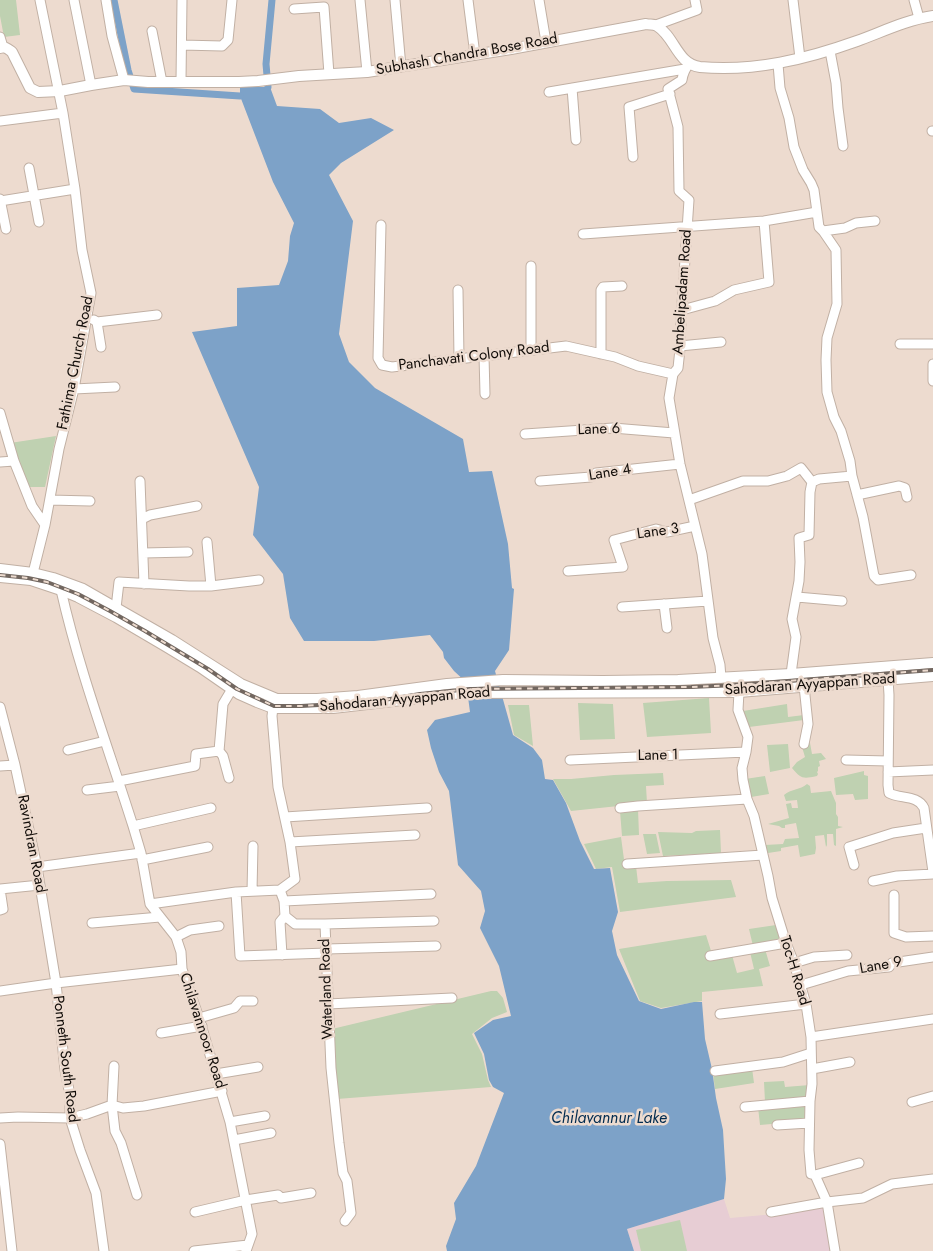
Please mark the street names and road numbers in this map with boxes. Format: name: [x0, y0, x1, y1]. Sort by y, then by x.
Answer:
street label: Subhash Chandra Bose Road: [375, 30, 559, 80]
street label: Ambelipadam Road: [670, 229, 696, 355]
street label: Fathima Church Road: [54, 295, 98, 431]
street label: Panchavati Colony Road: [397, 339, 551, 375]
street label: Lane 6: [577, 420, 621, 440]
street label: Lane 4: [587, 461, 633, 485]
street label: Lane 3: [636, 520, 680, 544]
street label: Sahodaran Ayyappan Road: [724, 670, 896, 700]
street label: Sahodaran Ayyappan Road: [319, 684, 491, 716]
street label: Lane 1: [637, 747, 679, 765]
street label: Ravindran Road: [13, 793, 49, 895]
street label: Toc-H Road: [775, 934, 813, 1008]
street label: Waterland Road: [316, 938, 338, 1040]
street label: Lane 9: [858, 953, 904, 979]
street label: Chilavannoor Road: [175, 971, 229, 1091]
street label: Ponneth South Road: [48, 994, 82, 1124]

